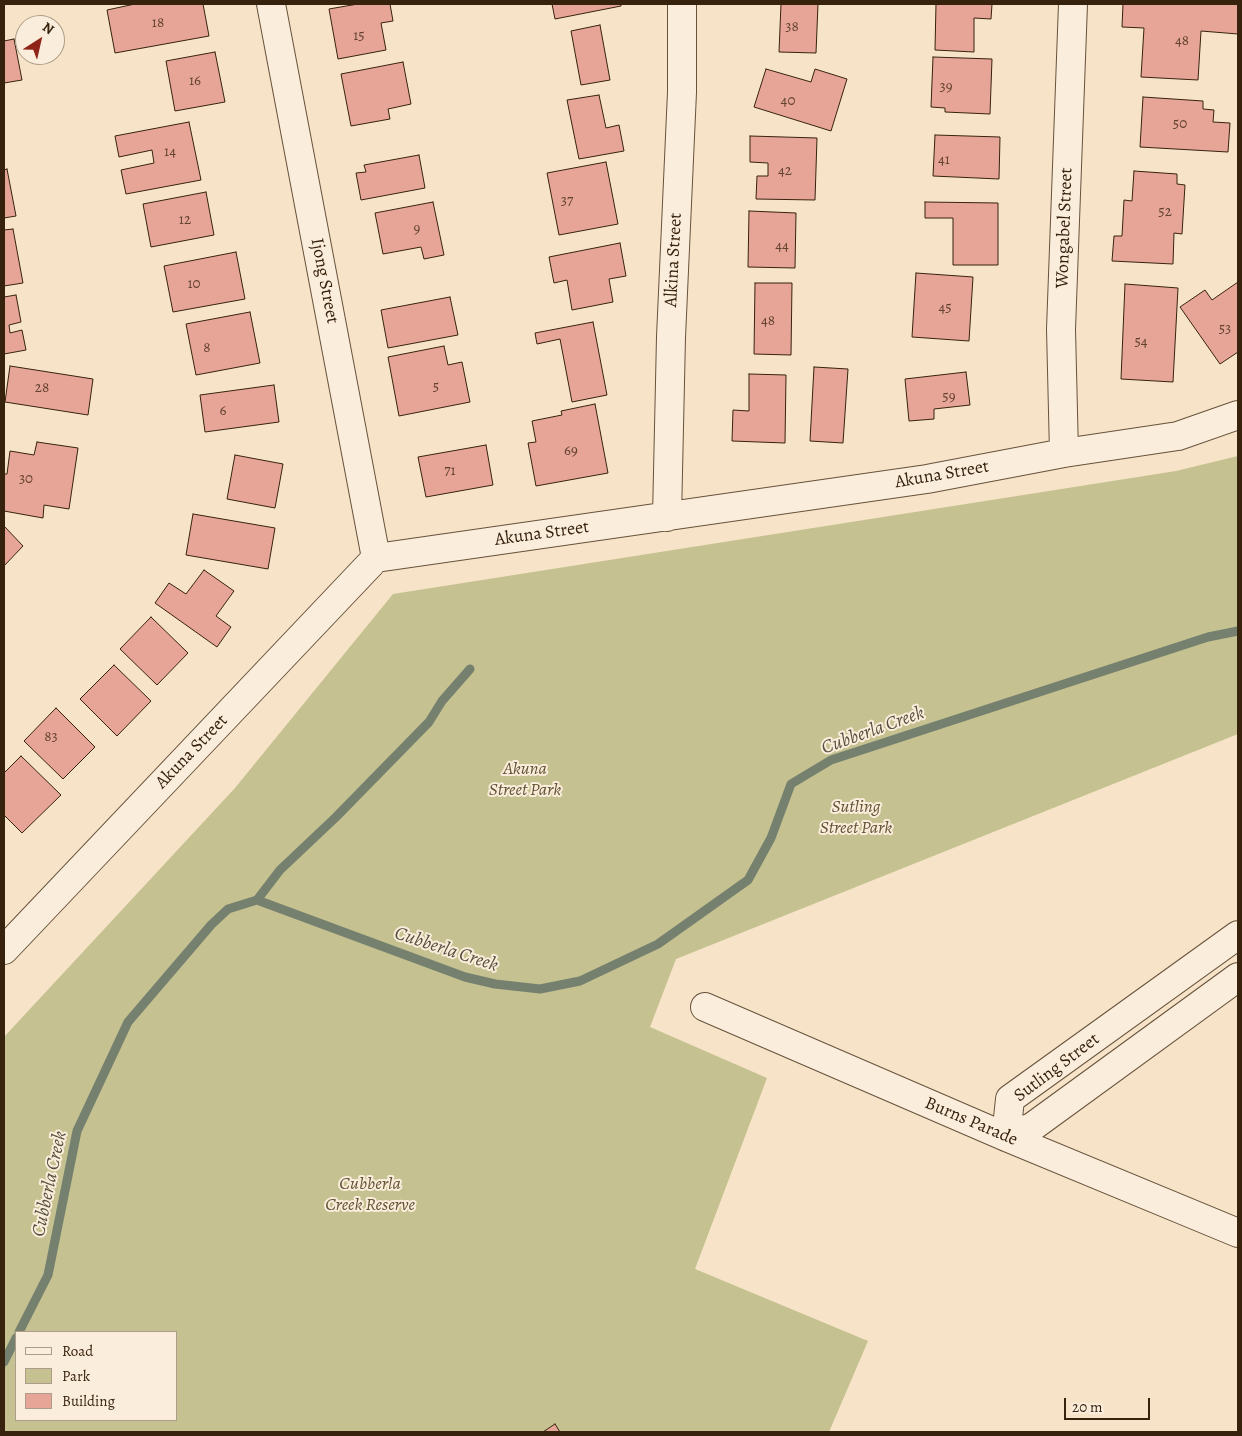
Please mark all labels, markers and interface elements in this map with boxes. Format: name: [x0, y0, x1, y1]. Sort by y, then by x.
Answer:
house number: 18: [152, 14, 164, 32]
north arrow: [15, 15, 65, 65]
text: N: [39, 17, 58, 39]
house number: 38: [785, 18, 799, 36]
house number: 15: [353, 27, 365, 45]
house number: 48: [1175, 32, 1189, 50]
house number: 16: [189, 72, 201, 90]
house number: 39: [939, 78, 953, 96]
house number: 40: [781, 92, 795, 110]
house number: 50: [1173, 115, 1187, 133]
house number: 14: [164, 143, 176, 161]
house number: 41: [938, 151, 950, 169]
house number: 42: [778, 162, 792, 180]
street label: Wongabel Street: [1052, 167, 1078, 289]
house number: 37: [561, 192, 573, 210]
house number: 52: [1158, 203, 1172, 221]
house number: 12: [179, 211, 191, 229]
street label: Alkina Street: [661, 212, 687, 308]
house number: 9: [414, 220, 420, 238]
street label: Ijong Street: [305, 236, 343, 326]
house number: 44: [775, 237, 789, 255]
house number: 10: [187, 275, 201, 293]
house number: 45: [938, 299, 952, 317]
house number: 48: [761, 312, 775, 330]
house number: 53: [1219, 320, 1231, 338]
house number: 54: [1134, 333, 1148, 351]
house number: 8: [203, 339, 211, 357]
house number: 5: [433, 378, 439, 396]
house number: 28: [35, 379, 49, 397]
house number: 59: [942, 388, 956, 406]
house number: 6: [220, 402, 226, 420]
house number: 69: [564, 442, 578, 460]
street label: Akuna Street: [893, 456, 991, 494]
house number: 71: [444, 462, 456, 480]
house number: 30: [19, 470, 33, 488]
street label: Akuna Street: [494, 517, 590, 551]
water label: Cubberla Creek: [819, 702, 927, 760]
street label: Akuna Street: [151, 710, 233, 794]
house number: 83: [44, 728, 58, 746]
park label: Akuna Street Park: [489, 759, 561, 802]
park label: Sutling Street Park: [820, 797, 892, 840]
water label: Cubberla Creek: [391, 923, 501, 977]
street label: Sutling Street: [1010, 1029, 1104, 1107]
street label: Burns Parade: [921, 1093, 1021, 1151]
water label: Cubberla Creek: [28, 1129, 72, 1239]
park label: Cubberla Creek Reserve: [325, 1174, 415, 1216]
legend: [15, 1331, 178, 1421]
text: Road: [62, 1341, 93, 1361]
text: Park: [62, 1366, 90, 1386]
scale bar: [1067, 1388, 1153, 1420]
text: Building: [62, 1391, 115, 1411]
text: 20 m: [1072, 1397, 1103, 1417]

